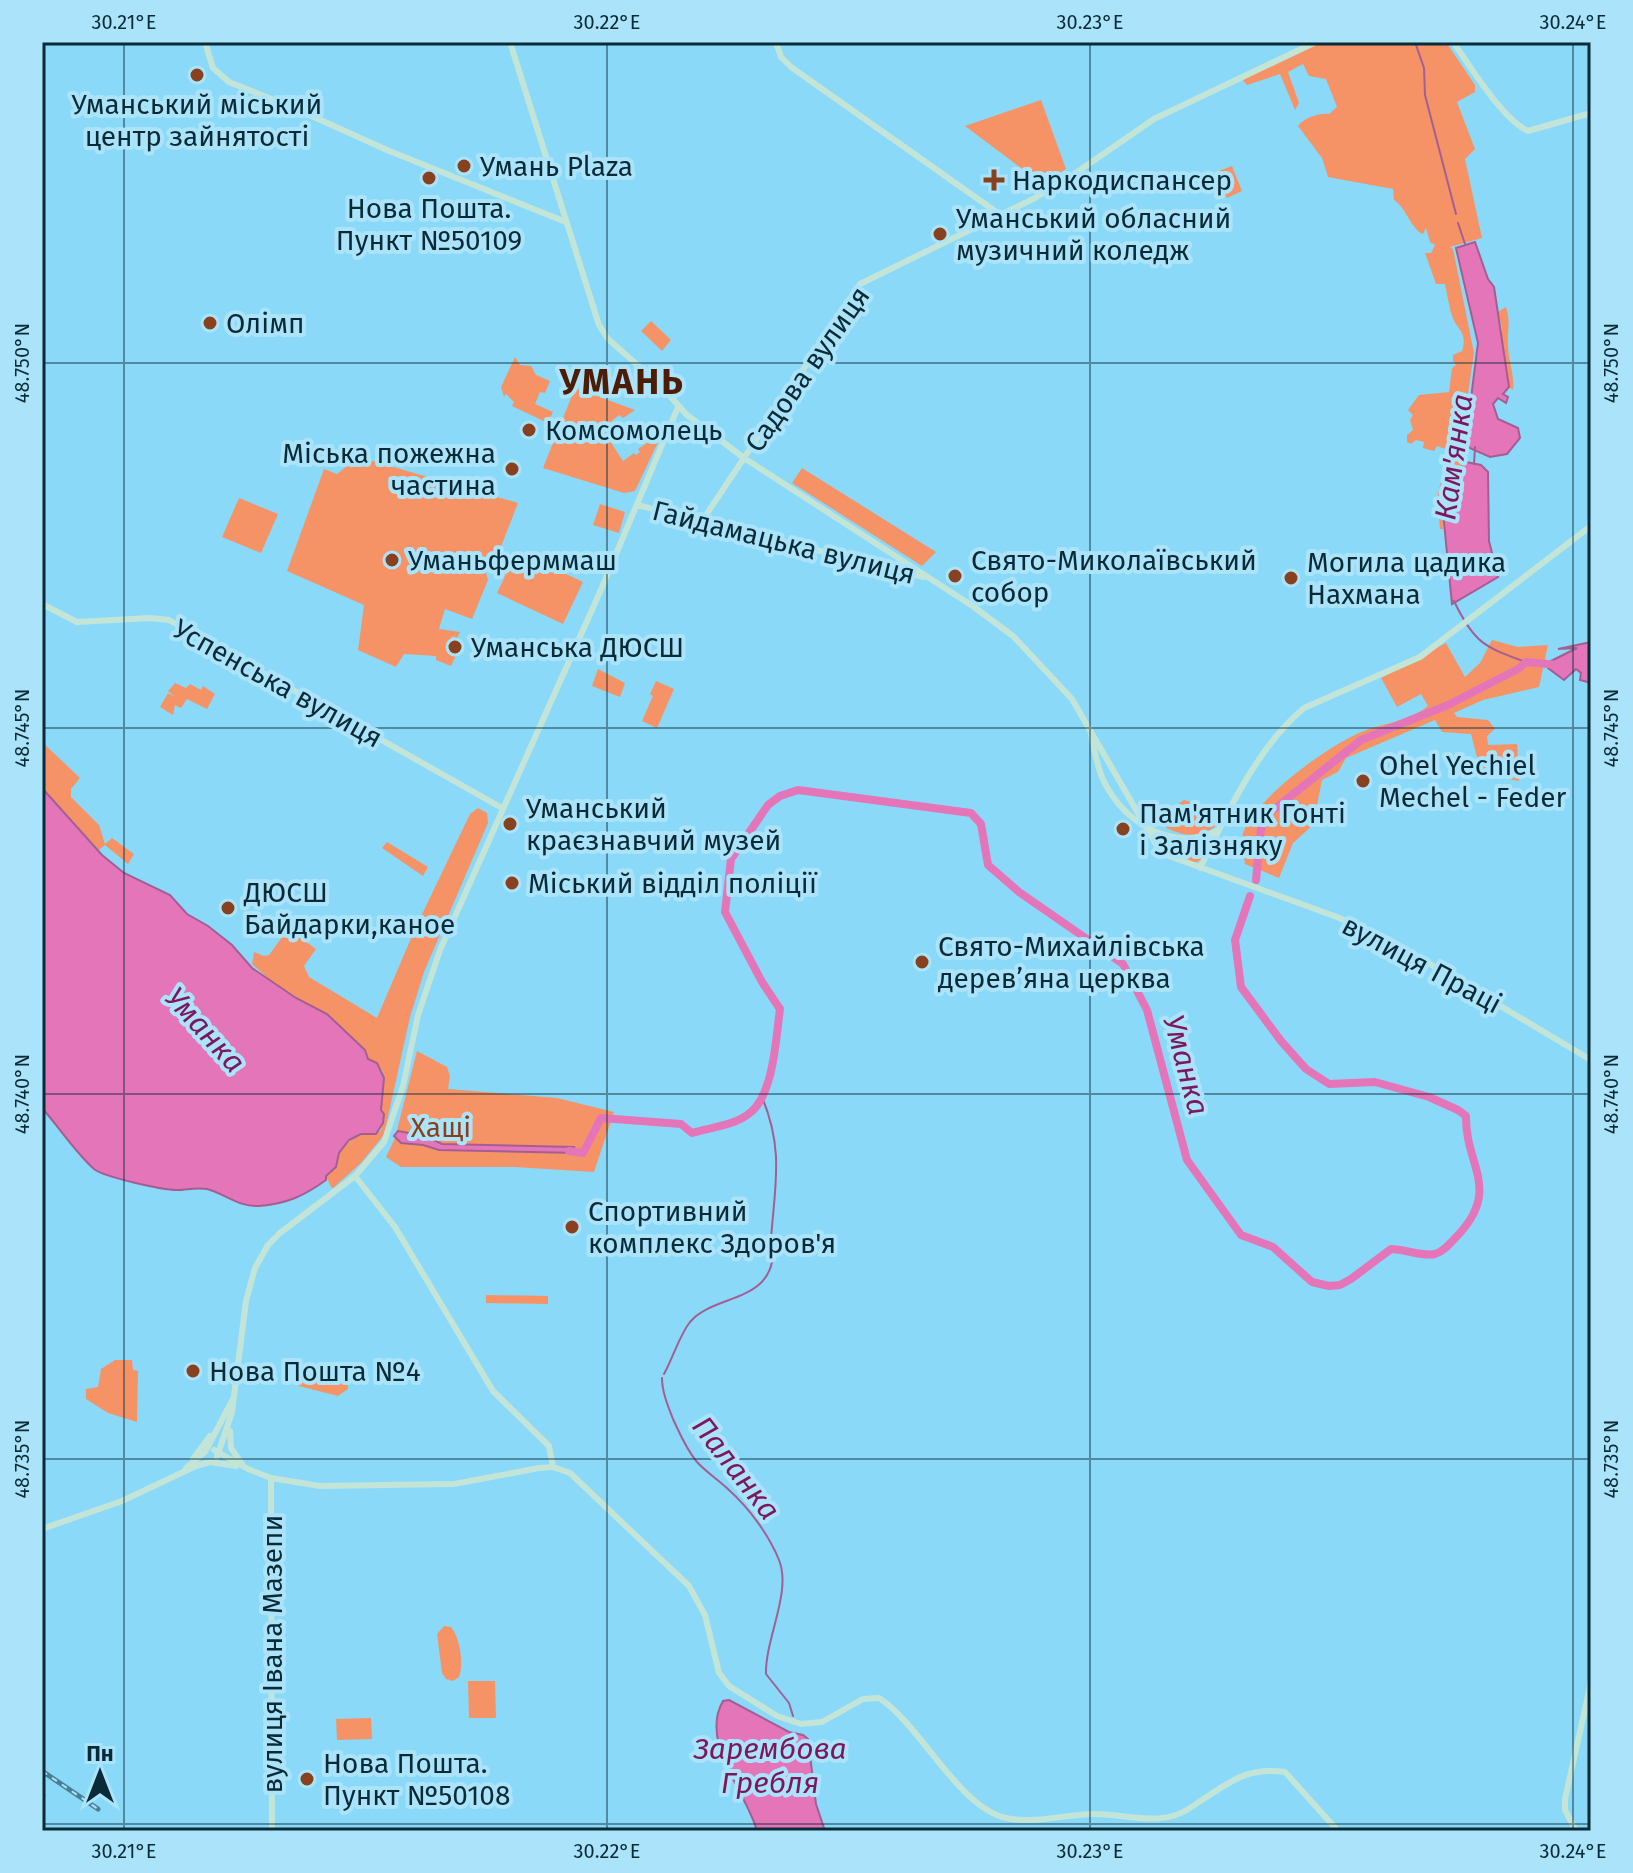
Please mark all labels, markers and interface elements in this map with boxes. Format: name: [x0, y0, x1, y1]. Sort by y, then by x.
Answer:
text: 30.21°E: [91, 10, 157, 34]
text: 30.22°E: [574, 10, 640, 34]
text: 30.23°E: [1057, 10, 1123, 34]
text: 30.24°E: [1539, 10, 1607, 34]
marker: Уманський міський центр зайнятості: [188, 66, 206, 84]
place label: Уманський міський центр зайнятості: [72, 88, 322, 153]
place label: Умань Plaza: [480, 150, 633, 183]
marker: Умань Plaza: [455, 157, 473, 175]
place label: Наркодиспансер: [1012, 164, 1232, 197]
marker: Нова Пошта. Пункт №50109: [420, 169, 438, 187]
marker: Наркодиспансер: [983, 169, 1005, 191]
place label: Нова Пошта. Пункт №50109: [336, 192, 522, 257]
place label: Уманський обласний музичний коледж: [956, 202, 1231, 267]
marker: Уманський обласний музичний коледж: [931, 225, 949, 243]
street label: Садова вулиця: [738, 280, 877, 458]
place label: Олімп: [226, 307, 304, 340]
marker: Олімп: [201, 314, 219, 332]
text: 48.750°N: [10, 323, 34, 403]
text: 48.750°N: [1599, 323, 1623, 403]
district label: УМАНЬ: [558, 360, 685, 404]
water label: Кам'янка: [1427, 392, 1481, 522]
place label: Комсомолець: [545, 414, 723, 447]
marker: Комсомолець: [520, 421, 538, 439]
place label: Міська пожежна частина: [282, 437, 496, 502]
marker: Міська пожежна частина: [503, 460, 521, 478]
street label: Гайдамацька вулиця: [649, 494, 919, 591]
place label: Уманьферммаш: [408, 544, 617, 577]
place label: Свято-Миколаївський собор: [971, 544, 1257, 609]
place label: Могила цадика Нахмана: [1307, 546, 1506, 611]
marker: Уманьферммаш: [383, 551, 401, 569]
marker: Свято-Миколаївський собор: [946, 567, 964, 585]
marker: Могила цадика Нахмана: [1282, 569, 1300, 587]
street label: Успенська вулиця: [167, 612, 388, 755]
place label: Уманська ДЮСШ: [471, 631, 684, 664]
marker: Уманська ДЮСШ: [446, 638, 464, 656]
text: 48.745°N: [10, 689, 34, 767]
text: 48.745°N: [1599, 689, 1623, 767]
place label: Ohel Yechiel Mechel - Feder: [1379, 749, 1566, 814]
marker: Ohel Yechiel Mechel - Feder: [1354, 772, 1372, 790]
place label: Уманський краєзнавчий музей: [526, 792, 781, 857]
place label: Пам'ятник Гонті і Залізняку: [1139, 797, 1346, 862]
marker: Уманський краєзнавчий музей: [501, 815, 519, 833]
marker: Пам'ятник Гонті і Залізняку: [1114, 820, 1132, 838]
place label: Міський відділ поліції: [528, 867, 818, 900]
marker: Міський відділ поліції: [503, 874, 521, 892]
place label: ДЮСШ Байдарки,каное: [243, 876, 455, 941]
marker: ДЮСШ Байдарки,каное: [219, 899, 237, 917]
street label: вулиця Праці: [1336, 909, 1507, 1020]
place label: Свято-Михайлівська деревʼяна церква: [938, 930, 1205, 995]
marker: Свято-Михайлівська деревʼяна церква: [913, 953, 931, 971]
water label: Уманка: [157, 980, 253, 1080]
water label: Уманка: [1155, 1011, 1217, 1119]
text: 48.740°N: [10, 1054, 34, 1134]
text: 48.740°N: [1599, 1054, 1623, 1134]
park label: Хащі: [411, 1111, 471, 1144]
place label: Спортивний комплекс Здоров'я: [588, 1195, 836, 1260]
marker: Спортивний комплекс Здоров'я: [563, 1218, 581, 1236]
place label: Нова Пошта №4: [209, 1355, 421, 1388]
marker: Нова Пошта №4: [184, 1362, 202, 1380]
water label: Паланка: [684, 1409, 788, 1527]
text: 48.735°N: [10, 1419, 34, 1499]
text: 48.735°N: [1599, 1419, 1623, 1499]
street label: вулиця Івана Мазепи: [256, 1515, 289, 1793]
water label: Зарембова Гребля: [692, 1731, 847, 1801]
north arrow: [60, 1733, 140, 1813]
text: Пн: [86, 1740, 114, 1767]
place label: Нова Пошта. Пункт №50108: [323, 1747, 510, 1812]
marker: Нова Пошта. Пункт №50108: [298, 1770, 316, 1788]
text: 30.21°E: [91, 1839, 157, 1863]
text: 30.22°E: [574, 1839, 640, 1863]
text: 30.23°E: [1057, 1839, 1123, 1863]
text: 30.24°E: [1539, 1839, 1607, 1863]

